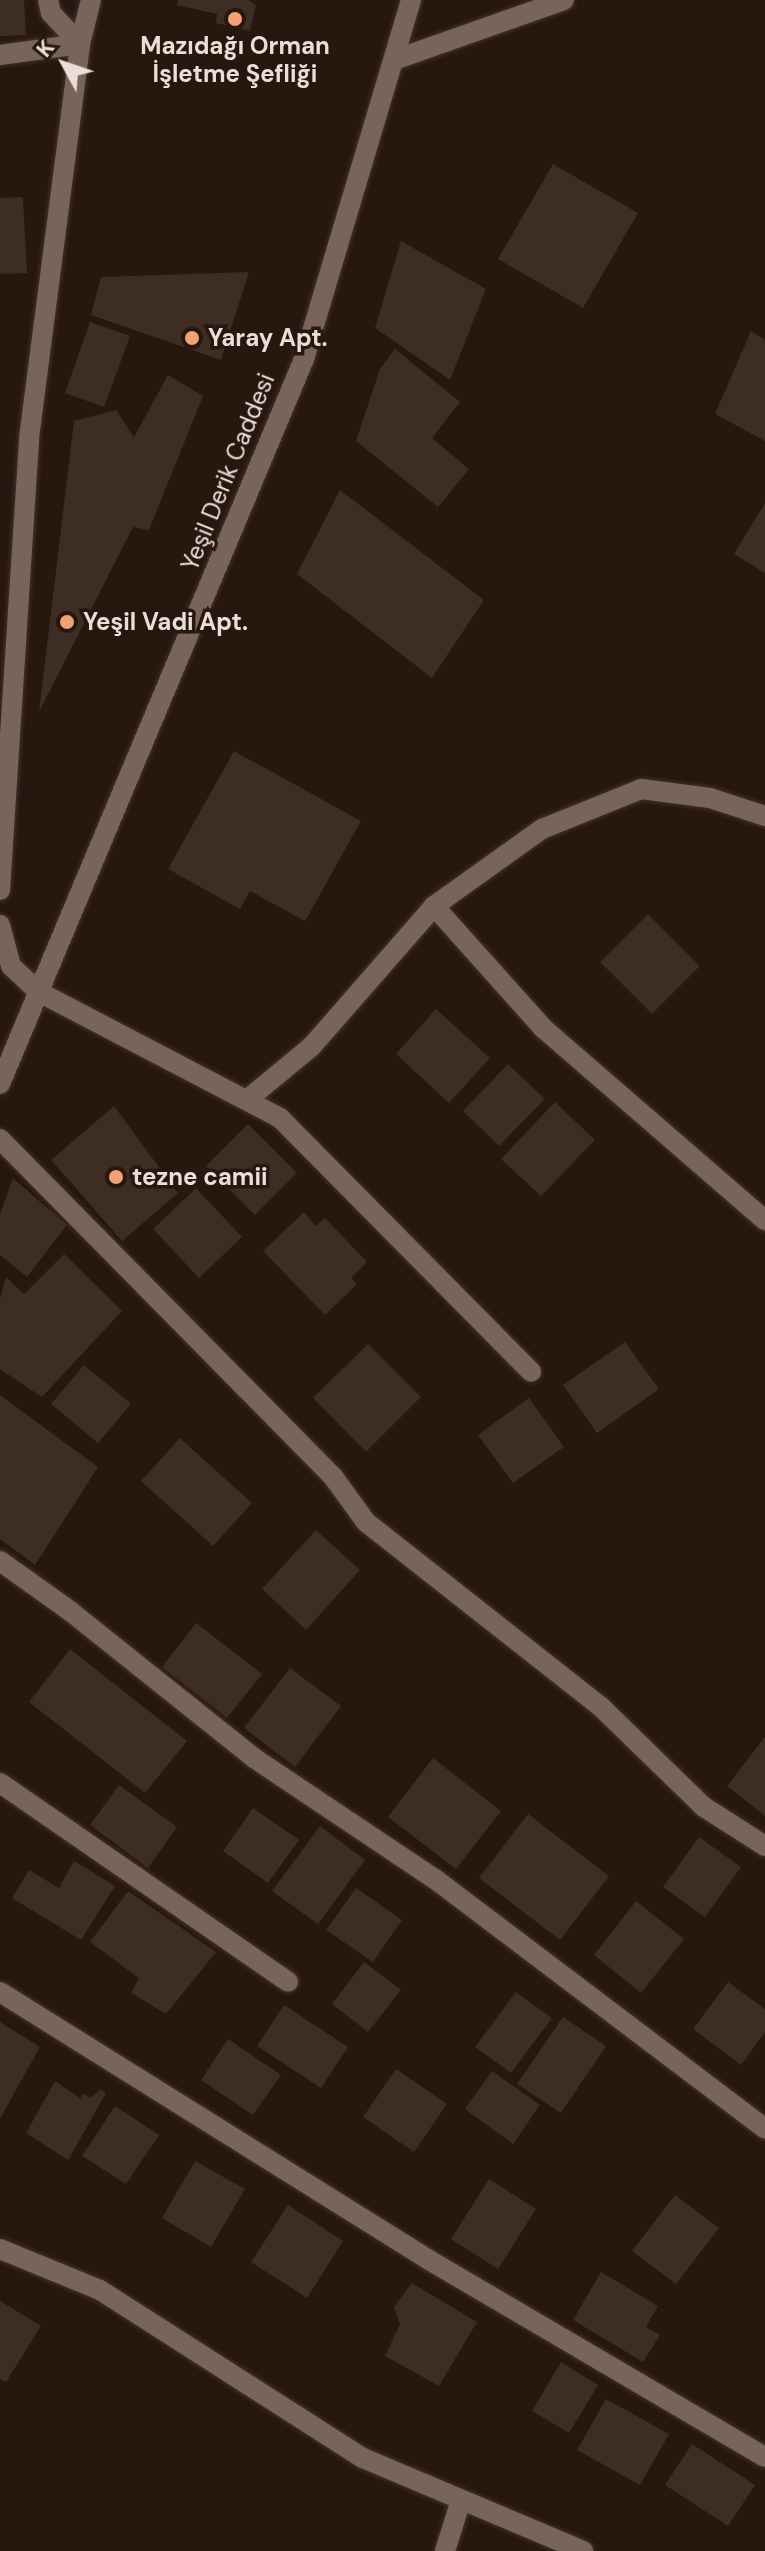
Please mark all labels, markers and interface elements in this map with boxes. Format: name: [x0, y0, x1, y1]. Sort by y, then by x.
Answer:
marker: Mazıdağı Orman İşletme Şefliği: [226, 10, 244, 28]
north arrow: [24, 24, 104, 104]
place label: Mazıdağı Orman İşletme Şefliği: [140, 32, 330, 88]
text: K: [30, 33, 61, 63]
place label: Yaray Apt.: [208, 324, 328, 352]
marker: Yaray Apt.: [183, 329, 201, 347]
street label: Yeşil Derik Caddesi: [175, 369, 281, 575]
place label: Yeşil Vadi Apt.: [83, 608, 248, 636]
marker: Yeşil Vadi Apt.: [58, 613, 76, 631]
place label: tezne camii: [132, 1163, 268, 1191]
marker: tezne camii: [107, 1168, 125, 1186]

